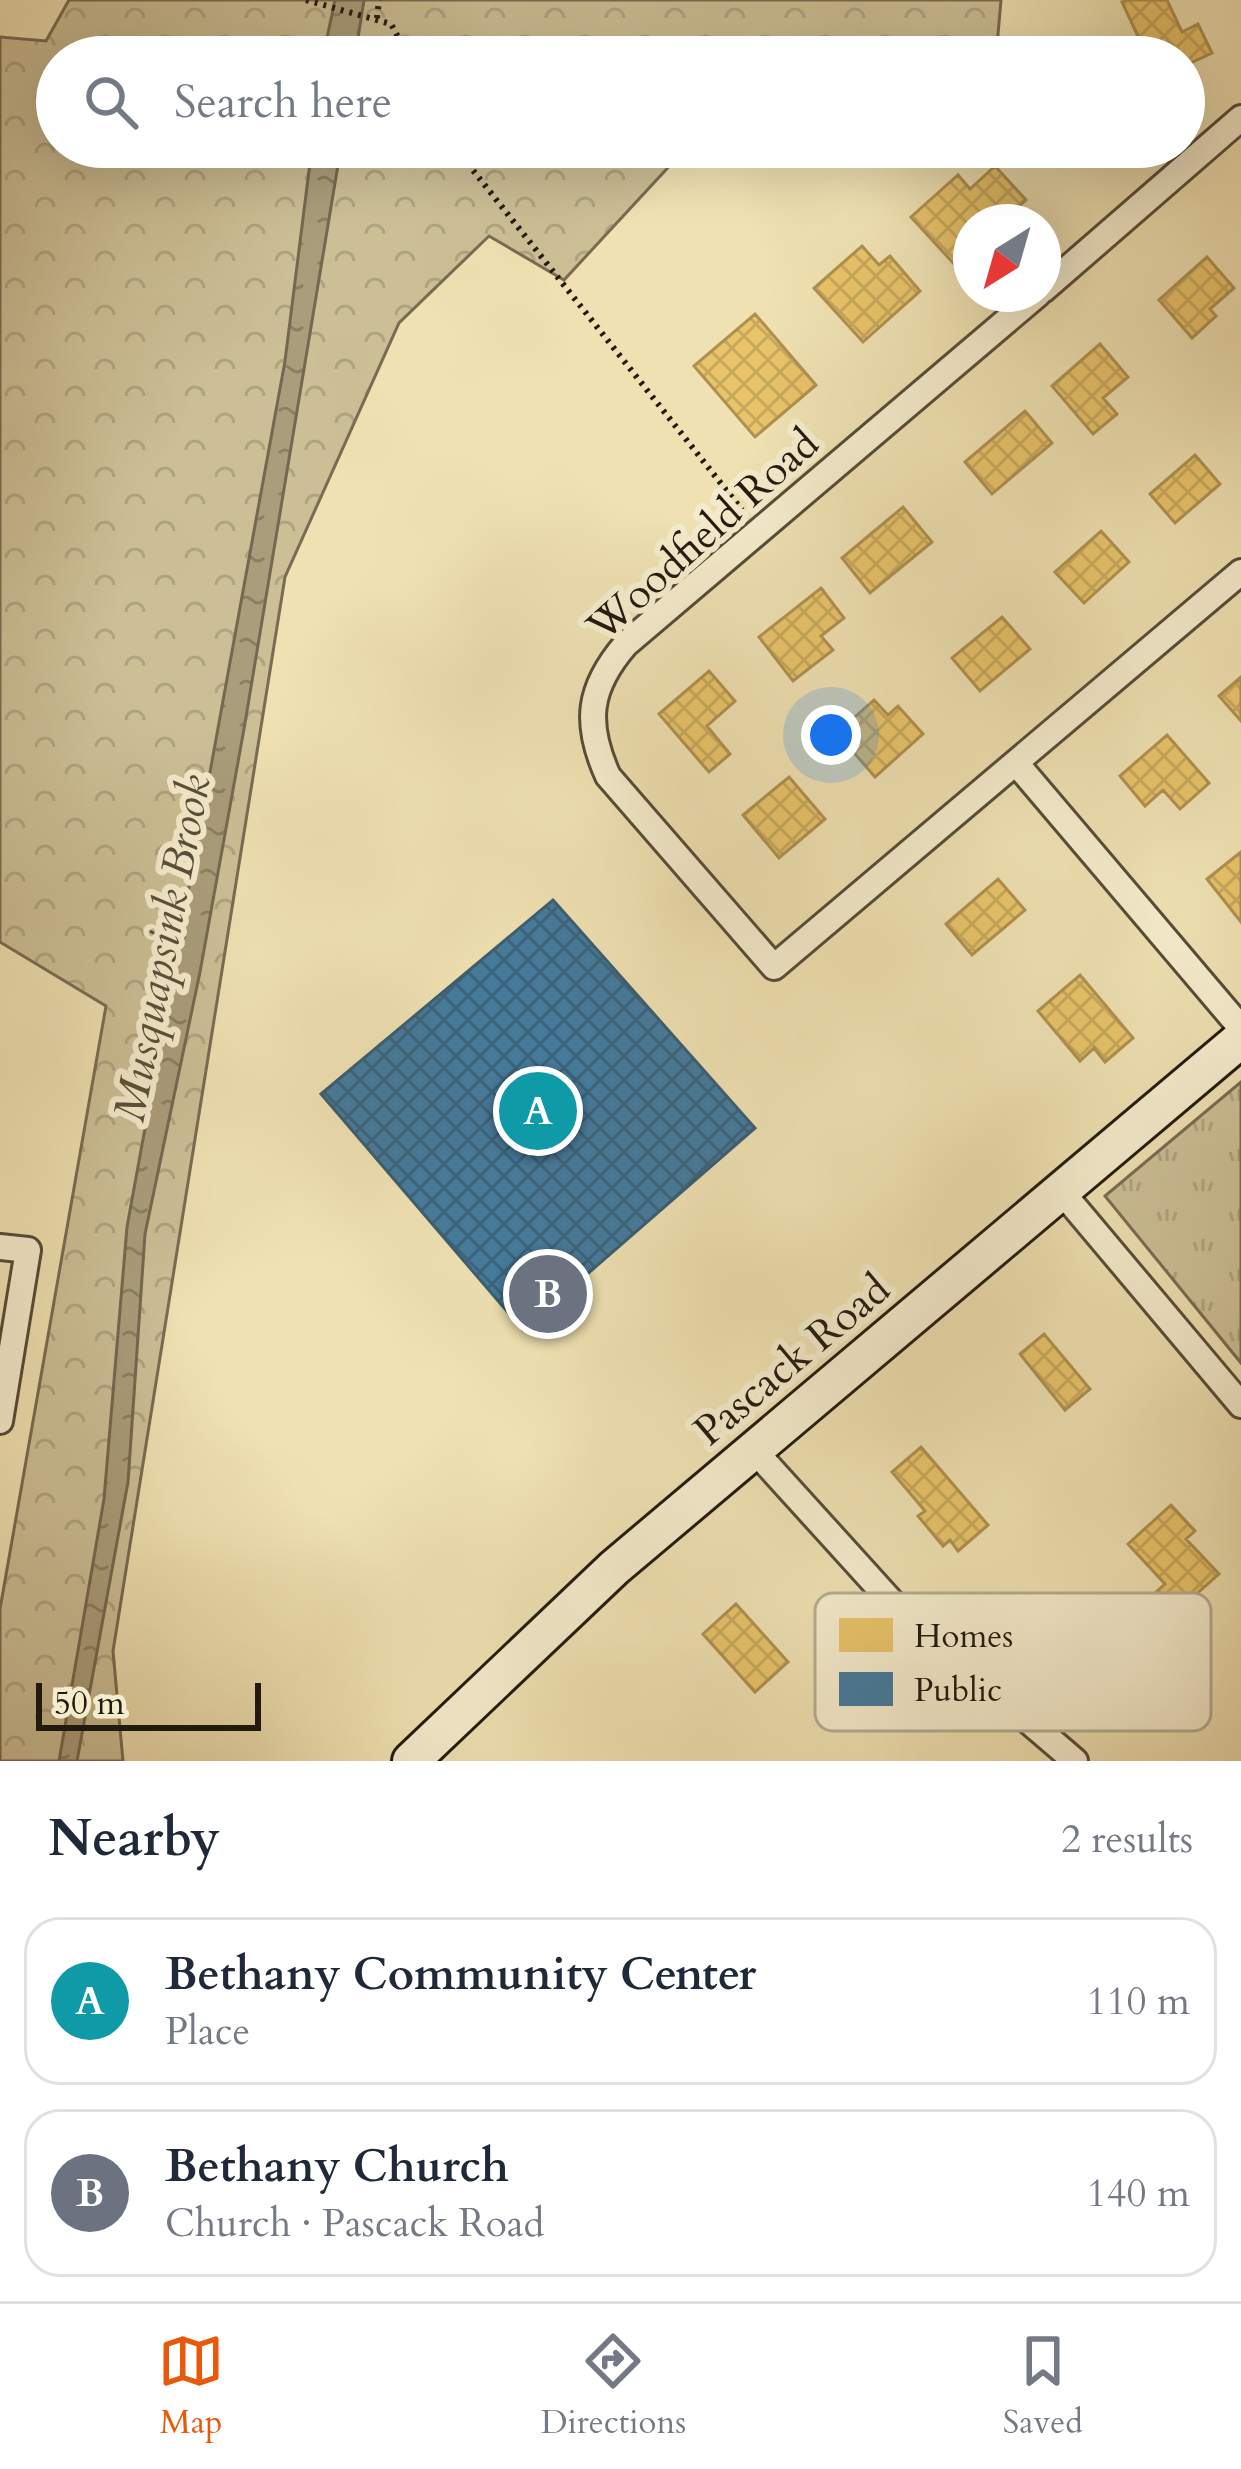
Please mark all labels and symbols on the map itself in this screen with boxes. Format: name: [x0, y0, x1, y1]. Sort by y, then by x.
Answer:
north arrow: [953, 204, 1061, 312]
street label: Woodfield Road: [574, 416, 831, 655]
your location: [801, 705, 861, 765]
water label: Musquapsink Brook: [99, 770, 226, 1127]
pin: A: [499, 1066, 577, 1156]
pin: B: [509, 1249, 587, 1339]
street label: Pascack Road: [682, 1261, 902, 1459]
legend: [815, 1593, 1211, 1731]
text: Homes: [914, 1614, 1013, 1659]
text: Public: [914, 1668, 1002, 1713]
scale bar: [36, 1677, 261, 1730]

